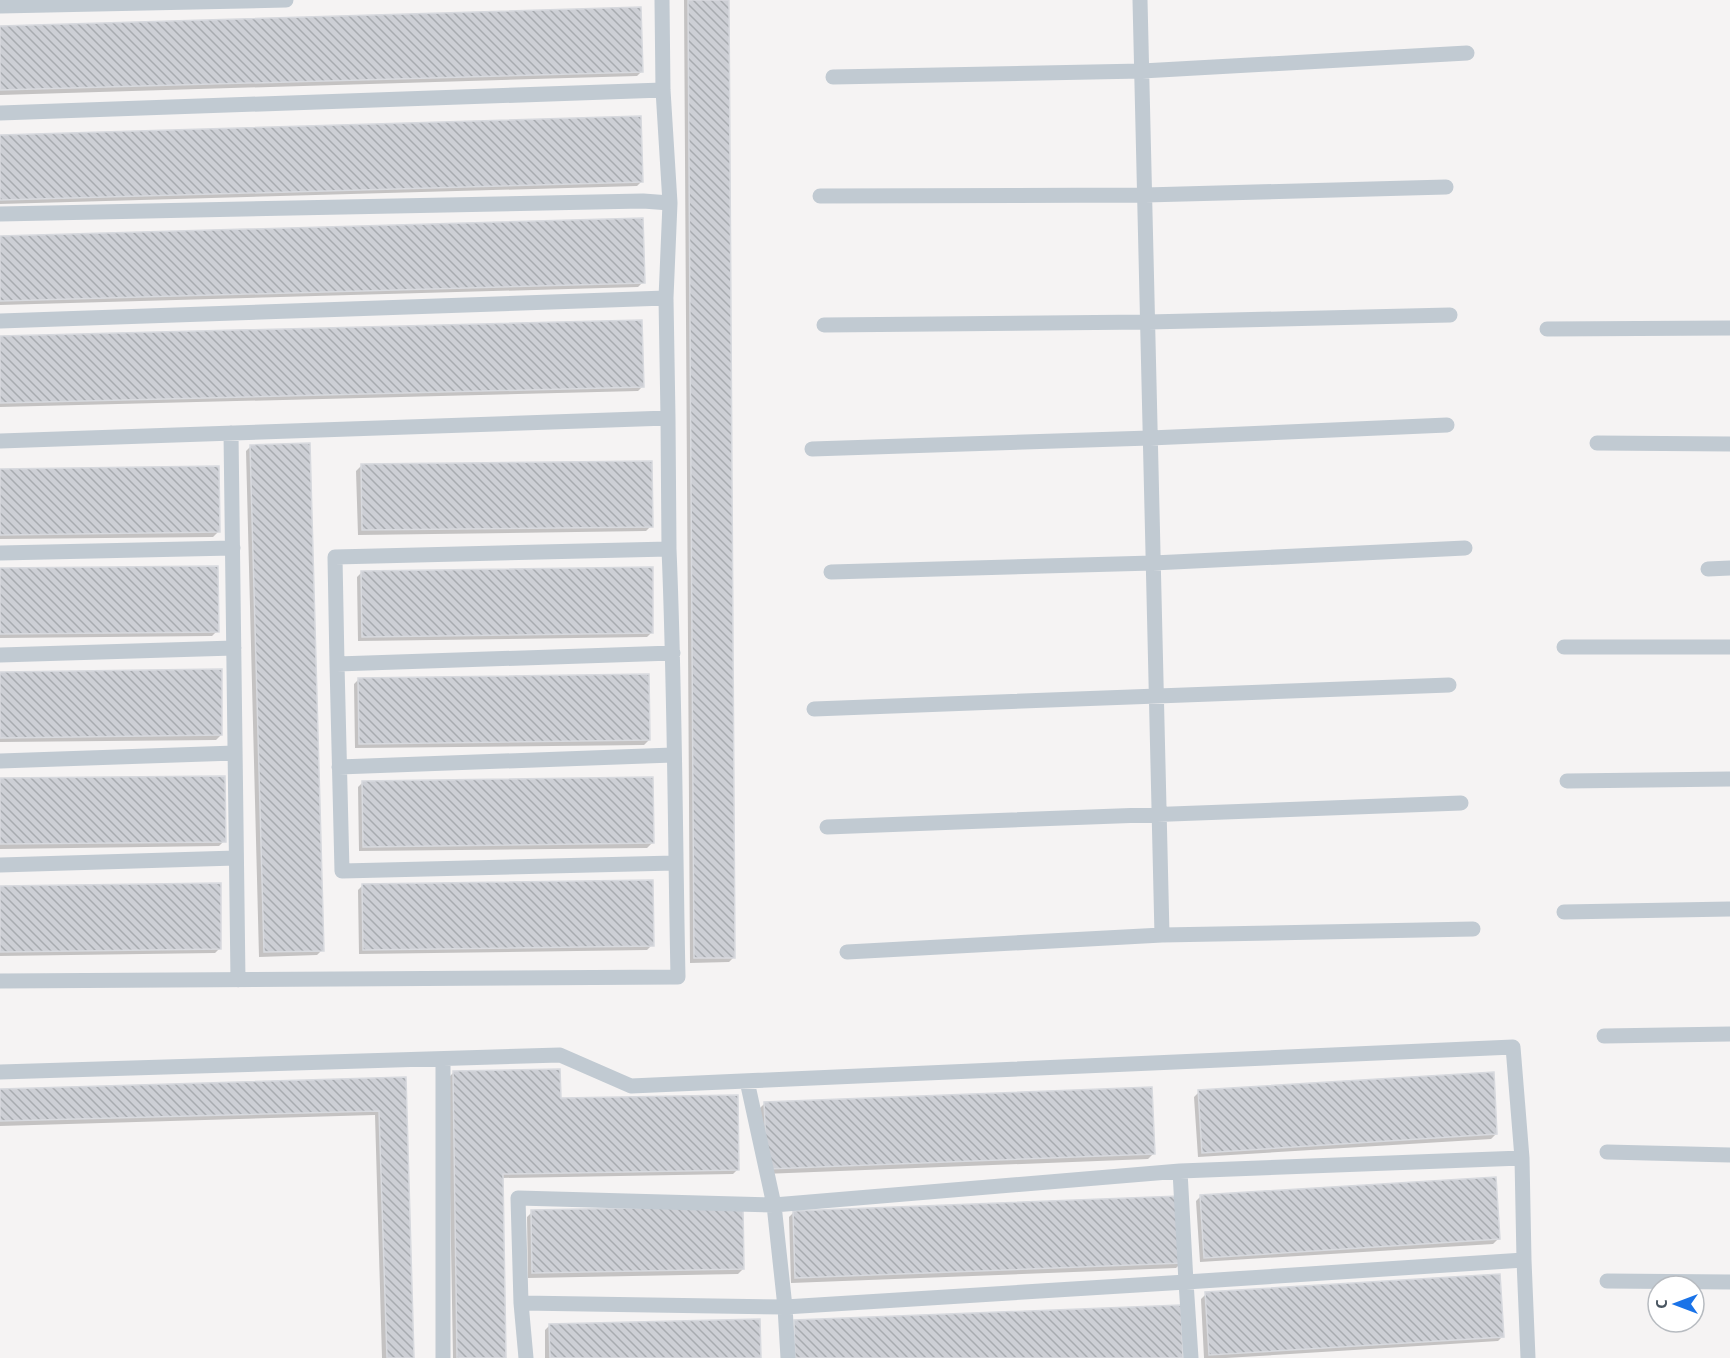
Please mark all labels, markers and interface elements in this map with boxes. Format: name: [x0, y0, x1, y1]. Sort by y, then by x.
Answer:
north arrow: [1646, 1274, 1706, 1334]
text: С: [1651, 1299, 1671, 1308]

